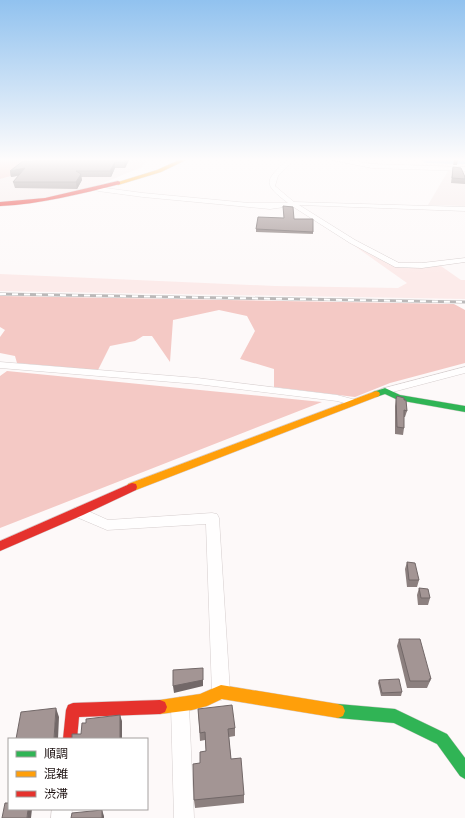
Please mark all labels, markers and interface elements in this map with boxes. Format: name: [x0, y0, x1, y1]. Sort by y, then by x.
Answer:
legend: [8, 738, 148, 810]
text: 順調: [44, 746, 68, 760]
text: 混雑: [44, 766, 68, 780]
text: 渋滞: [44, 786, 68, 800]

